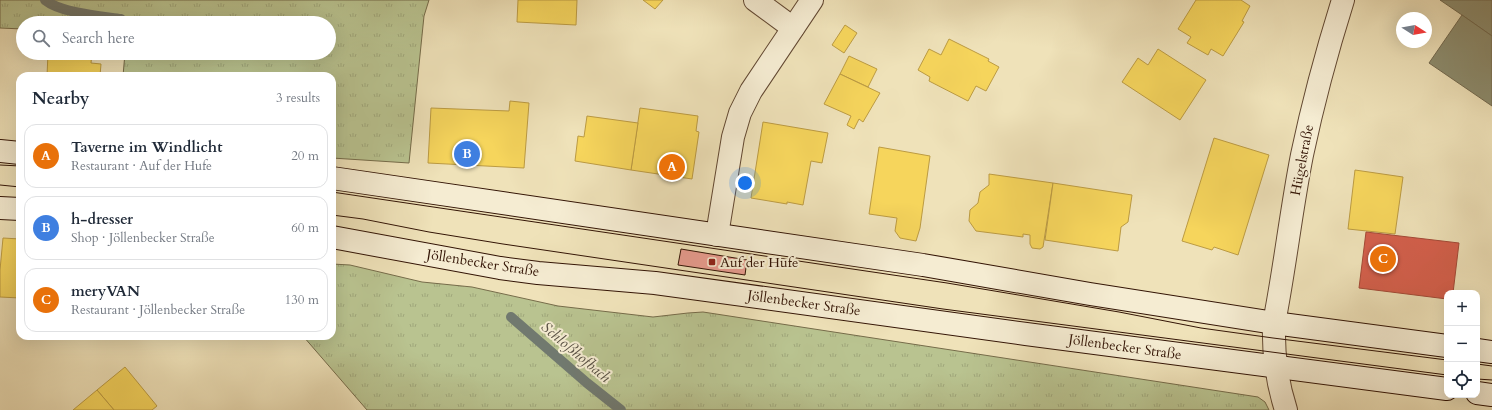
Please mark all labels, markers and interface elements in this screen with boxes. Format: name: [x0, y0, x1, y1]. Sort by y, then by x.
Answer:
north arrow: [1396, 12, 1432, 48]
search box: [16, 16, 336, 60]
icon: search: [30, 27, 52, 49]
text: Search here: [62, 28, 135, 48]
text: Nearby: [32, 87, 89, 110]
text: 3 results: [276, 89, 320, 107]
street label: Hügelstraße: [1286, 123, 1318, 197]
text: Taverne im Windlicht: [71, 137, 222, 157]
pin: B: [454, 139, 480, 169]
text: A: [41, 147, 51, 165]
text: 20 m: [291, 147, 319, 165]
pin: A: [659, 152, 685, 182]
text: Restaurant · Auf der Hufe: [71, 157, 212, 175]
your location: [735, 173, 755, 193]
text: h-dresser: [71, 209, 133, 229]
text: B: [41, 219, 51, 237]
text: 60 m: [291, 219, 319, 237]
text: Shop · Jöllenbecker Straße: [71, 229, 215, 247]
street label: Jöllenbecker Straße: [423, 244, 541, 281]
pin: C: [1370, 244, 1396, 274]
place label: Auf der Hufe: [720, 253, 798, 272]
marker: Auf der Hufe: [707, 257, 717, 267]
text: meryVAN: [71, 281, 140, 301]
street label: Jöllenbecker Straße: [744, 285, 862, 320]
map controls: [1444, 290, 1480, 398]
button: +: [1444, 290, 1480, 326]
text: C: [41, 291, 51, 309]
text: 130 m: [285, 291, 319, 309]
text: Restaurant · Jöllenbecker Straße: [71, 301, 245, 319]
water label: Schloßhofbach: [537, 317, 616, 387]
button: −: [1444, 326, 1480, 362]
street label: Jöllenbecker Straße: [1065, 329, 1183, 364]
button: locate: [1444, 362, 1480, 398]

